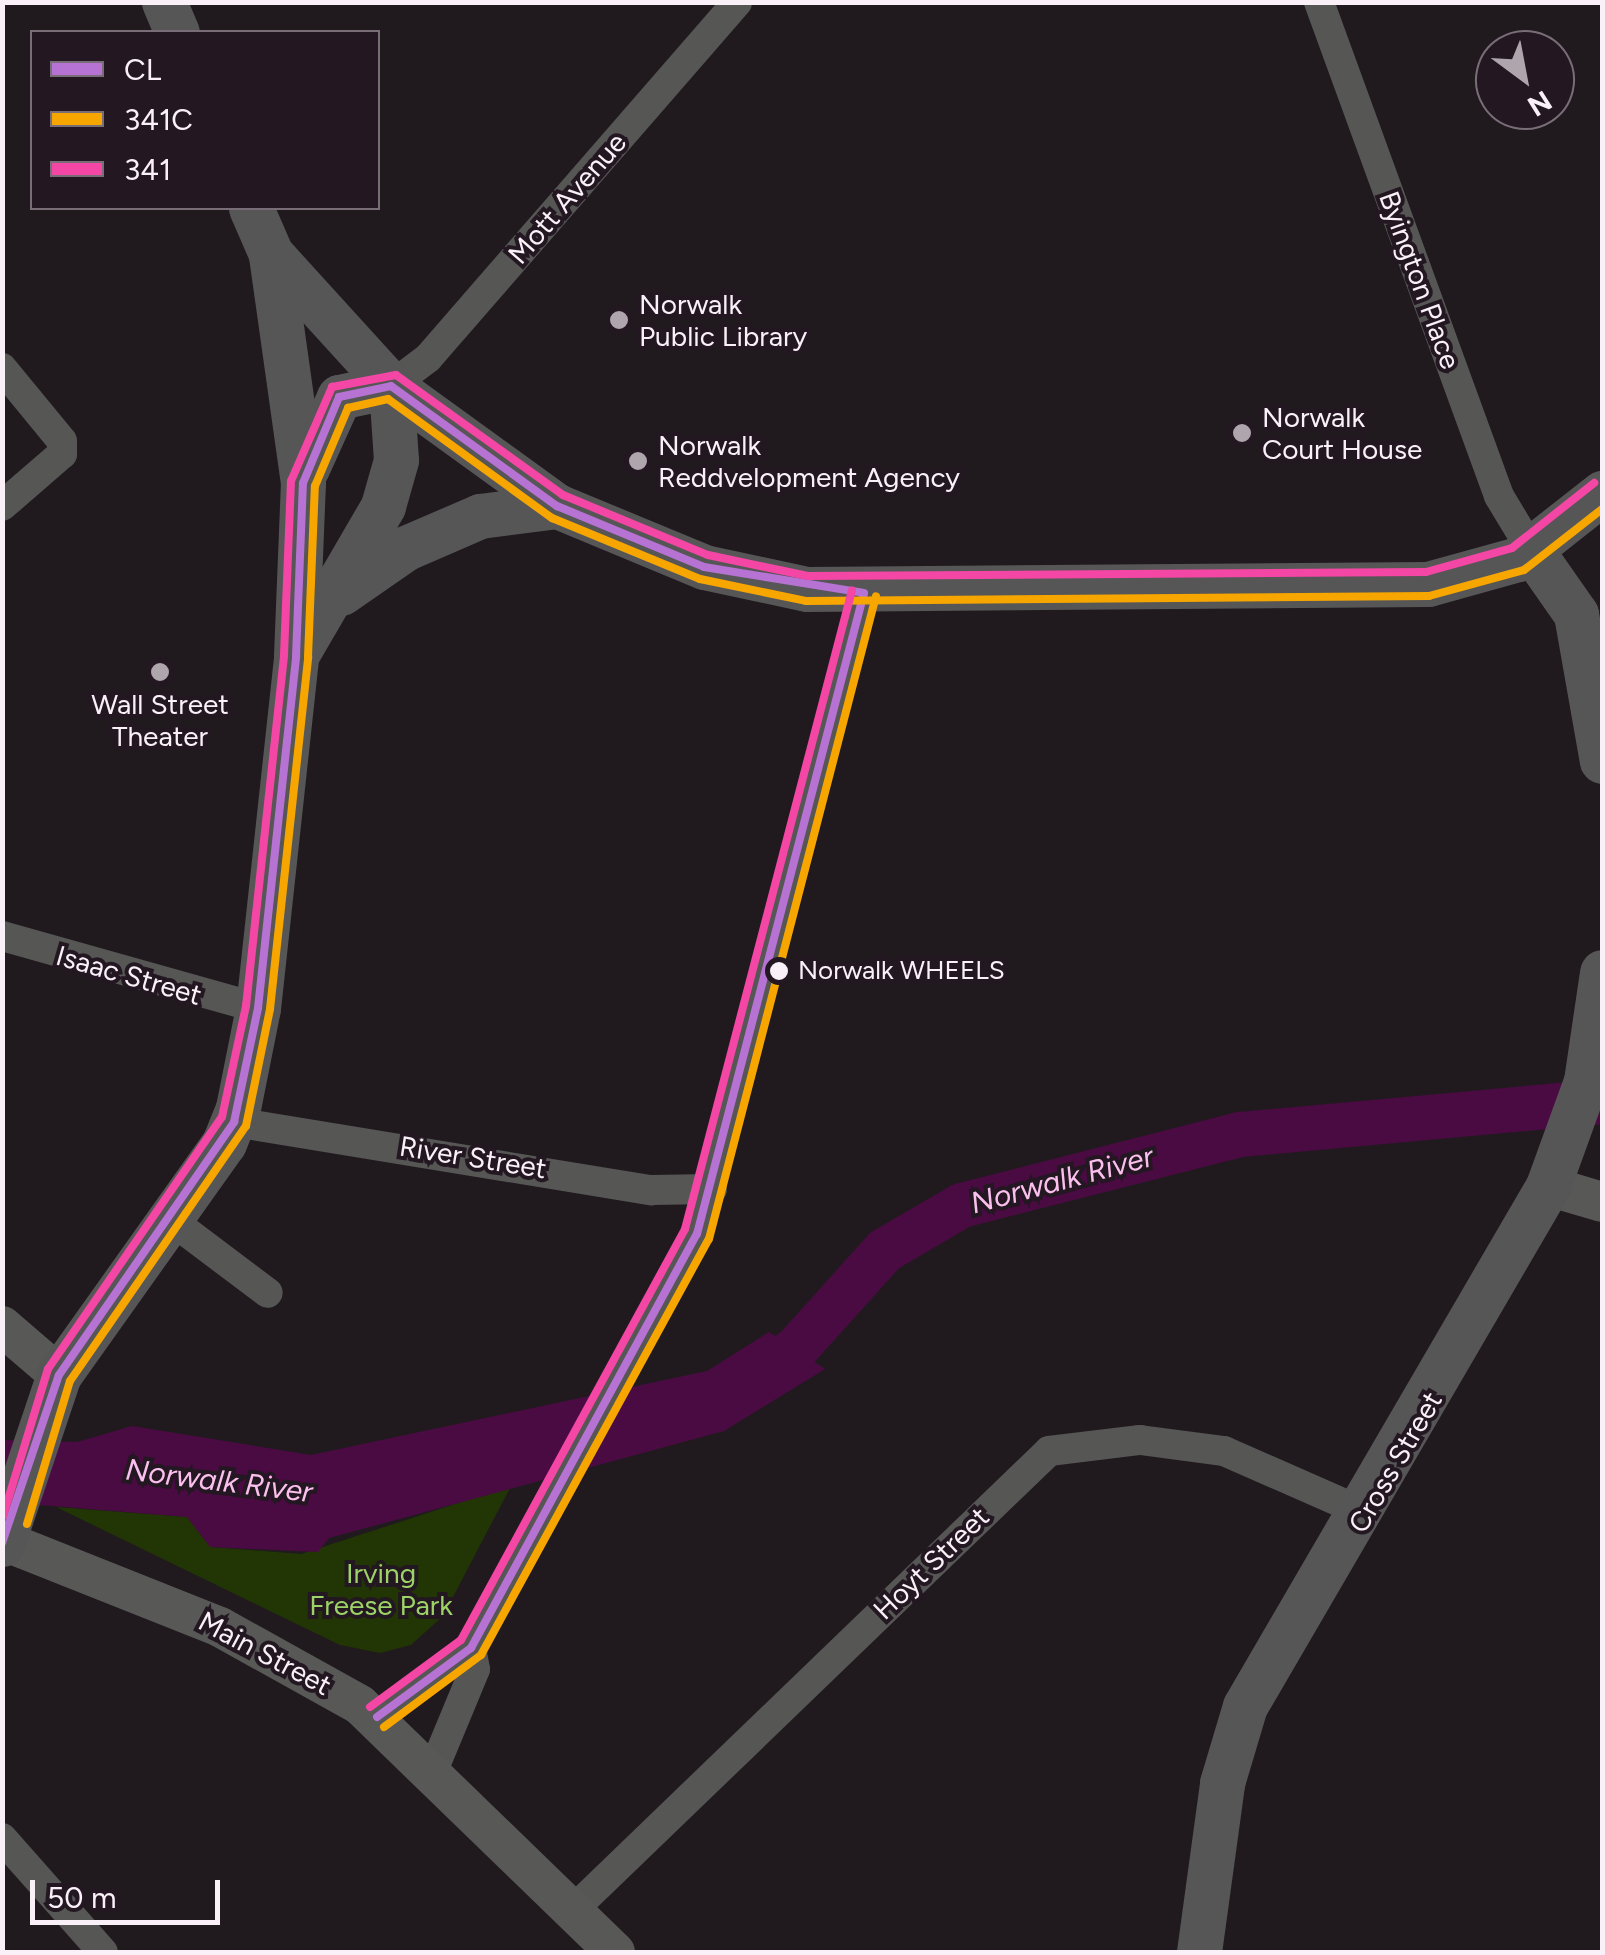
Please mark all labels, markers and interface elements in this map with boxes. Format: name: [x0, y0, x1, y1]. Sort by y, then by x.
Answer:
legend: [30, 30, 380, 210]
north arrow: [1475, 30, 1575, 130]
text: CL: [124, 51, 161, 88]
text: N: [1522, 84, 1558, 124]
text: 341C: [124, 101, 193, 138]
street label: Mott Avenue: [501, 126, 633, 270]
text: 341: [124, 151, 171, 188]
street label: Byington Place: [1372, 186, 1468, 374]
place label: Norwalk Public Library: [639, 287, 807, 353]
marker: Norwalk Public Library: [608, 309, 630, 331]
place label: Norwalk Court House: [1262, 400, 1422, 466]
marker: Norwalk Court House: [1231, 422, 1253, 444]
place label: Norwalk Reddvelopment Agency: [658, 428, 960, 494]
marker: Norwalk Reddvelopment Agency: [627, 450, 649, 472]
marker: Wall Street Theater: [149, 661, 171, 683]
place label: Wall Street Theater: [91, 687, 229, 753]
street label: Isaac Street: [52, 938, 206, 1012]
place label: Norwalk WHEELS: [798, 955, 1005, 987]
marker: Norwalk WHEELS: [769, 961, 789, 981]
street label: River Street: [397, 1129, 549, 1185]
water label: Norwalk River: [967, 1138, 1157, 1222]
street label: Cross Street: [1341, 1385, 1449, 1539]
water label: Norwalk River: [124, 1452, 314, 1510]
street label: Hoyt Street: [866, 1500, 996, 1626]
park label: Irving Freese Park: [309, 1556, 453, 1622]
street label: Main Street: [193, 1604, 337, 1702]
scale bar: [35, 1860, 225, 1922]
text: 50 m: [47, 1879, 116, 1916]

